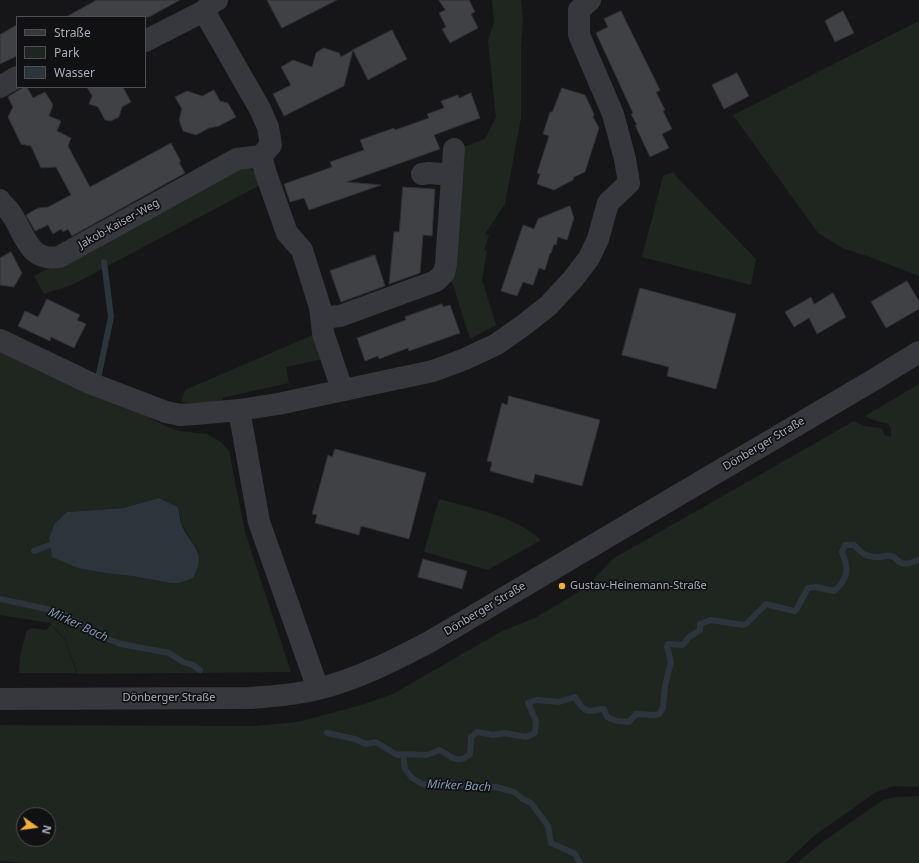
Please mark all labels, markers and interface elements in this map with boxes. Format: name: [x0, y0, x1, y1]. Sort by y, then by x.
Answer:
legend: [16, 16, 146, 88]
text: Straße: [54, 24, 91, 41]
text: Park: [54, 44, 79, 61]
text: Wasser: [54, 64, 95, 81]
street label: Jakob-Kaiser-Weg: [76, 196, 162, 252]
street label: Dönberger Straße: [721, 414, 807, 474]
street label: Dönberger Straße: [442, 579, 528, 639]
place label: Gustav-Heinemann-Straße: [570, 579, 707, 593]
marker: Gustav-Heinemann-Straße: [557, 581, 567, 591]
water label: Mirker Bach: [46, 605, 110, 645]
street label: Dönberger Straße: [123, 691, 215, 705]
water label: Mirker Bach: [427, 777, 491, 795]
north arrow: [16, 807, 56, 847]
text: N: [39, 824, 56, 836]

